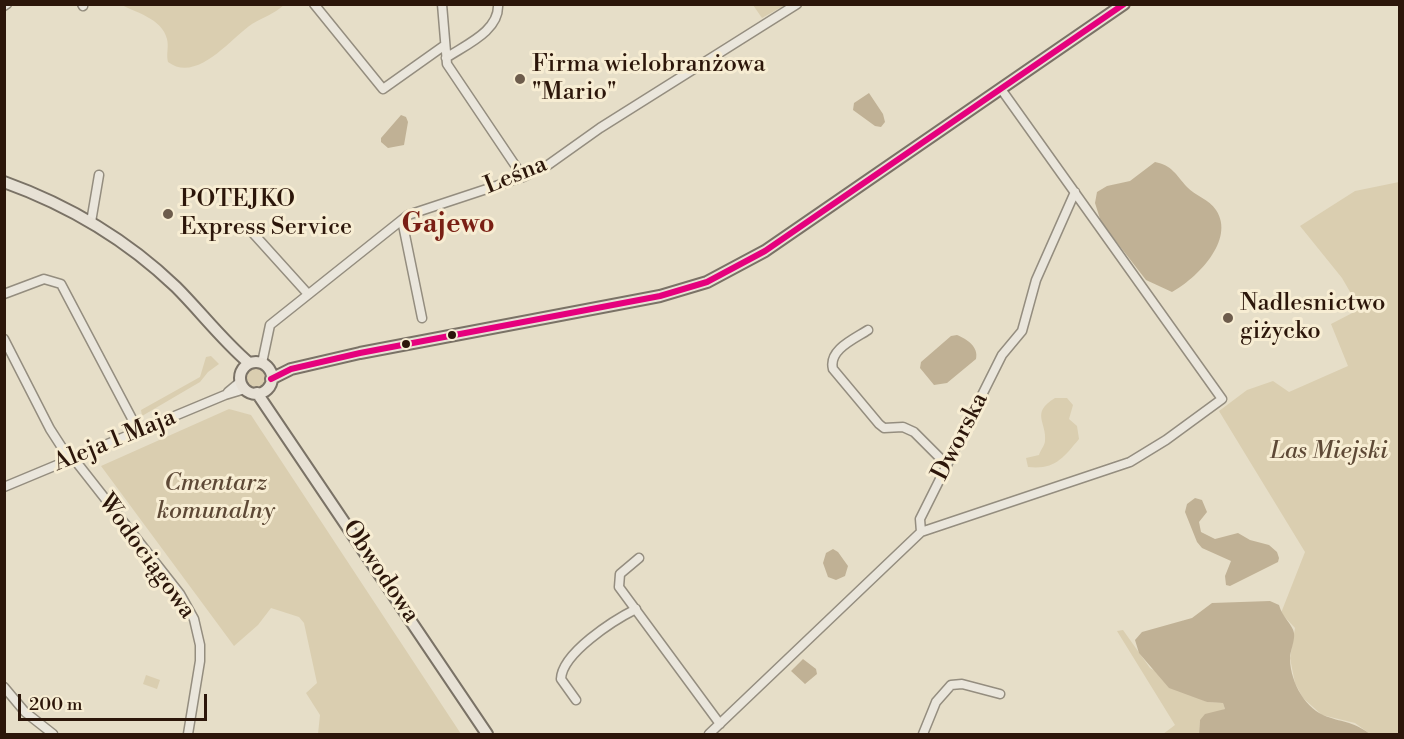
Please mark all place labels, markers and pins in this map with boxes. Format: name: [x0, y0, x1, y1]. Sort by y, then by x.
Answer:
place label: Firma wielobranżowa "Mario": [532, 51, 765, 107]
marker: Firma wielobranżowa "Mario": [513, 72, 527, 86]
place label: POTEJKO Express Service: [180, 186, 352, 242]
marker: POTEJKO Express Service: [161, 207, 175, 221]
place label: Nadlesnictwo giżycko: [1240, 290, 1386, 346]
marker: Nadlesnictwo giżycko: [1221, 311, 1235, 325]
unlabelled marker: [446, 329, 458, 341]
unlabelled marker: [400, 338, 412, 350]

